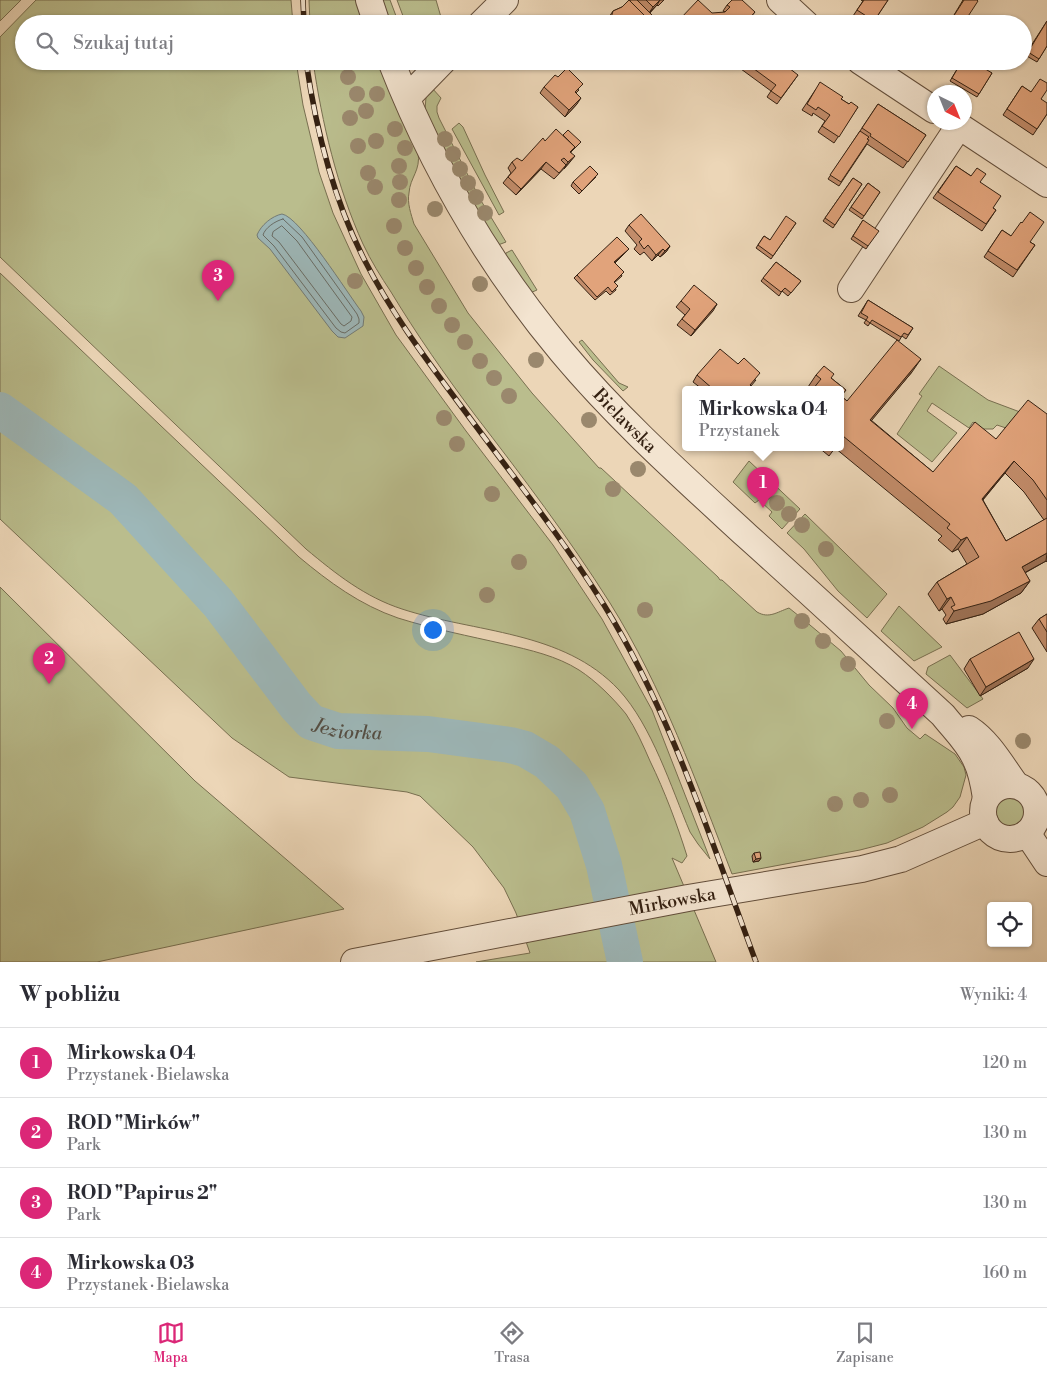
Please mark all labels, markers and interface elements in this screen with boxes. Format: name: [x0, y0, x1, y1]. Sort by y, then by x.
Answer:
search box: [15, 15, 1032, 70]
icon: search: [33, 29, 61, 57]
text: Szukaj tutaj: [73, 31, 174, 55]
north arrow: [927, 85, 972, 130]
pin: 3: [202, 260, 234, 301]
street label: Bielawska: [587, 383, 662, 459]
popup: [682, 386, 844, 451]
text: Mirkowska 04: [699, 397, 827, 421]
text: Przystanek: [699, 421, 779, 441]
pin: 1: [747, 467, 779, 508]
your location: [420, 617, 446, 643]
pin: 2: [33, 643, 65, 684]
pin: 4: [896, 688, 928, 729]
water label: Jeziorka: [309, 712, 383, 745]
street label: Mirkowska: [627, 882, 718, 921]
map controls: [987, 902, 1032, 947]
button: locate: [987, 902, 1032, 947]
text: W pobliżu: [20, 982, 120, 1008]
text: Wyniki: 4: [960, 985, 1027, 1005]
text: Mirkowska 04: [67, 1041, 196, 1065]
text: 1: [32, 1053, 40, 1073]
text: 120 m: [983, 1053, 1027, 1073]
text: Przystanek · Bielawska: [67, 1065, 229, 1085]
text: ROD "Mirków": [67, 1111, 200, 1135]
text: 2: [31, 1123, 41, 1143]
text: 130 m: [983, 1123, 1027, 1143]
text: Park: [67, 1135, 100, 1155]
text: ROD "Papirus 2": [67, 1181, 217, 1205]
text: 3: [31, 1193, 41, 1213]
text: 130 m: [983, 1193, 1027, 1213]
text: Park: [67, 1205, 100, 1225]
text: Mirkowska 03: [67, 1251, 194, 1275]
text: 4: [31, 1263, 41, 1283]
text: 160 m: [983, 1263, 1027, 1283]
text: Przystanek · Bielawska: [67, 1275, 229, 1295]
tab: Mapa: [153, 1319, 188, 1367]
tab: Trasa: [494, 1319, 530, 1367]
tab: Zapisane: [836, 1319, 894, 1367]

